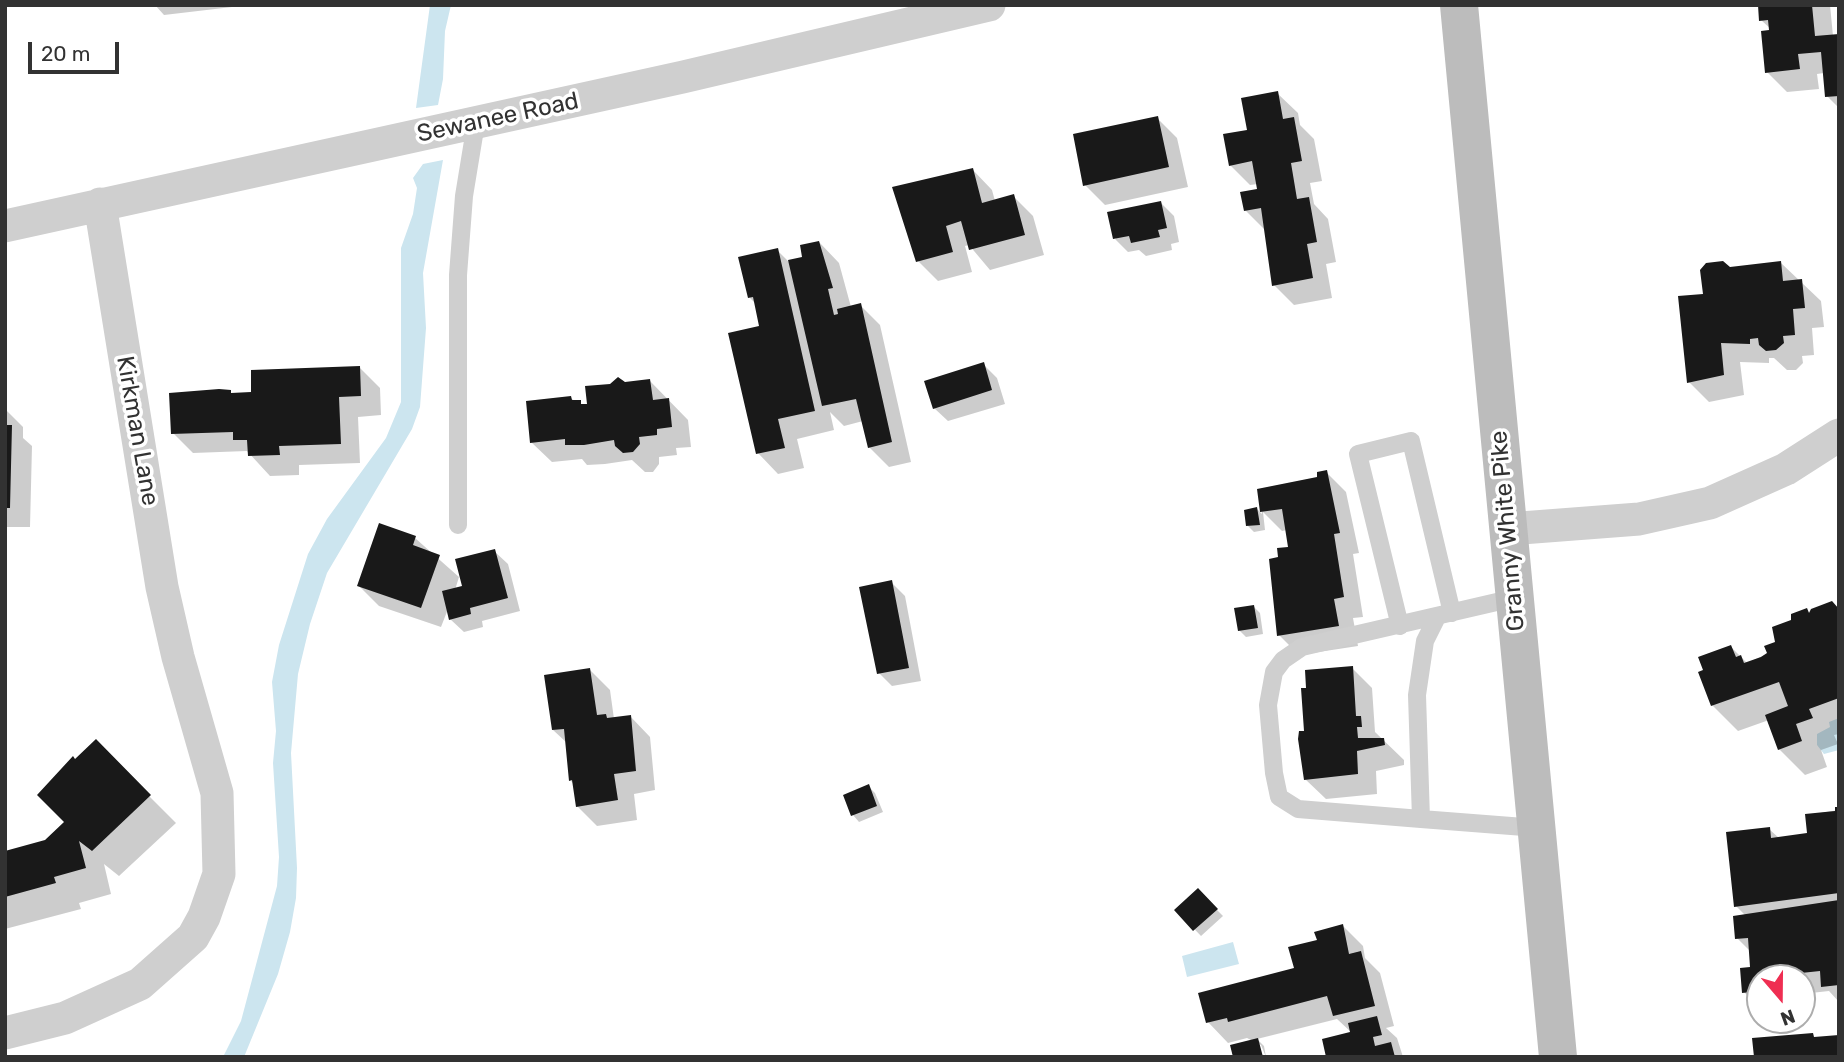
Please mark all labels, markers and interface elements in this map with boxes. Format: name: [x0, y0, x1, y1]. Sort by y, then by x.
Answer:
scale bar: [32, 28, 122, 72]
text: 20 m: [41, 41, 90, 66]
street label: Sewanee Road: [415, 87, 581, 149]
street label: Kirkman Lane: [110, 354, 164, 508]
street label: Granny White Pike: [1485, 430, 1531, 632]
north arrow: [1746, 964, 1816, 1034]
text: N: [1777, 1004, 1798, 1030]

